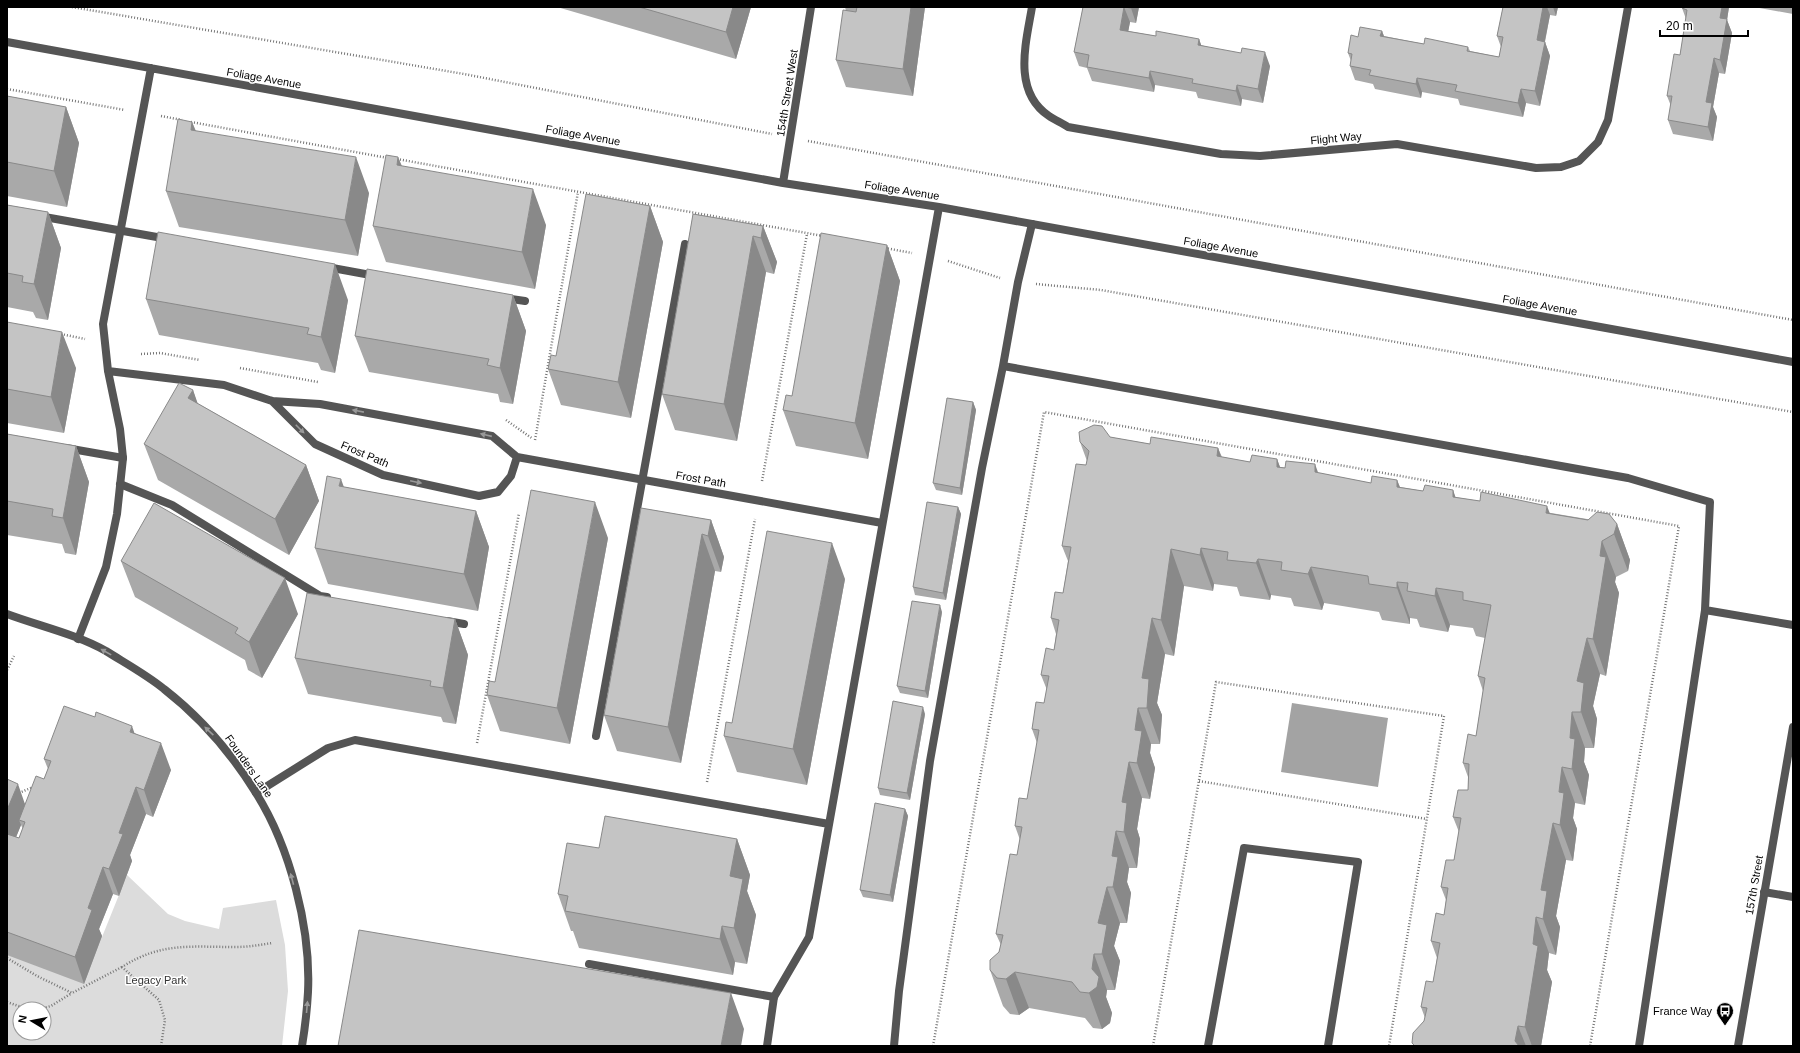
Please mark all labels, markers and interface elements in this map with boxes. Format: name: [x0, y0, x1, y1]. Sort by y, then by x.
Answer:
scale bar: [1660, 12, 1748, 38]
text: 20 m: [1666, 19, 1693, 33]
street label: 154th Street West: [774, 49, 800, 137]
street label: Foliage Avenue: [226, 66, 302, 90]
street label: Foliage Avenue: [545, 123, 621, 147]
street label: Flight Way: [1310, 130, 1363, 146]
street label: Foliage Avenue: [864, 178, 940, 202]
street label: Foliage Avenue: [1183, 235, 1259, 259]
street label: Foliage Avenue: [1502, 293, 1578, 317]
one-way arrow: [352, 407, 364, 413]
one-way arrow: [295, 424, 305, 434]
one-way arrow: [480, 431, 492, 437]
street label: Frost Path: [339, 439, 391, 469]
street label: Frost Path: [675, 469, 727, 489]
one-way arrow: [410, 480, 422, 486]
one-way arrow: [100, 649, 112, 655]
one-way arrow: [204, 726, 214, 735]
street label: Founders Lane: [223, 732, 275, 800]
street label: 157th Street: [1743, 854, 1765, 916]
one-way arrow: [289, 873, 295, 885]
park label: Legacy Park: [125, 974, 187, 986]
north arrow: [12, 1001, 52, 1041]
one-way arrow: [303, 1001, 310, 1013]
bus stop icon: France Way: [1715, 1001, 1735, 1026]
place label: France Way: [1653, 1005, 1712, 1017]
text: N: [16, 1014, 29, 1024]

